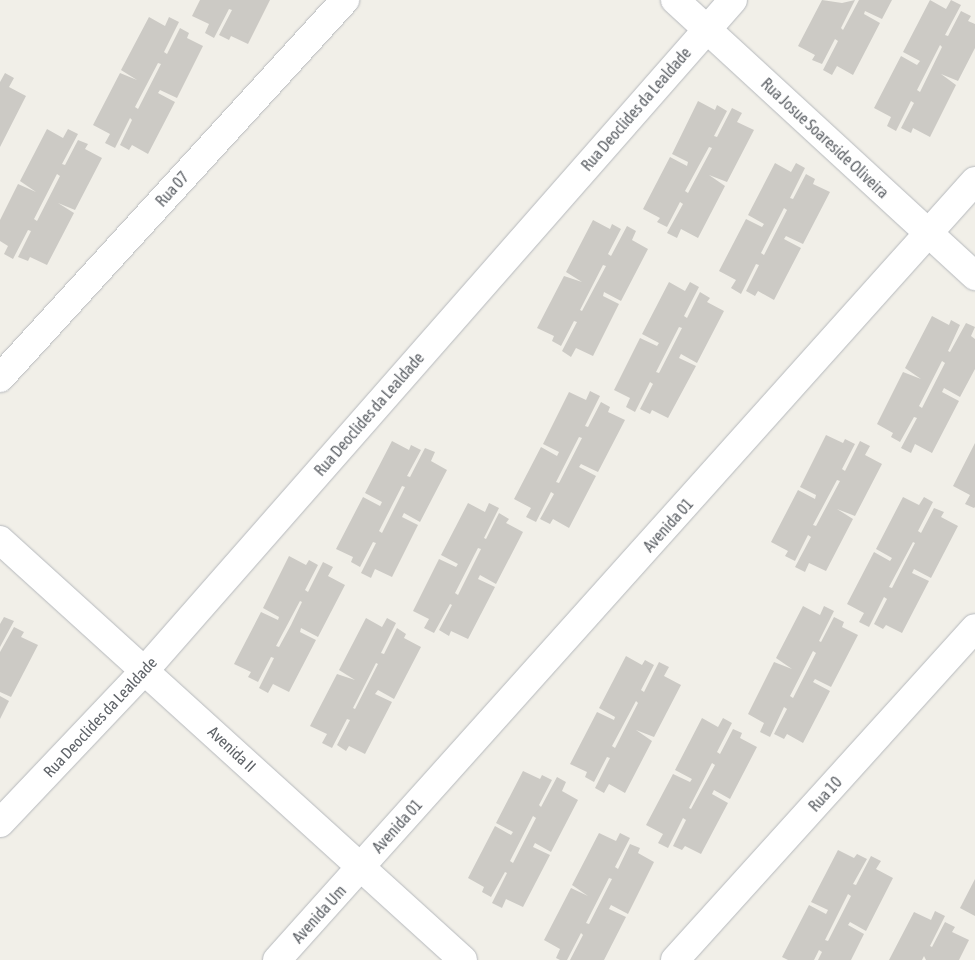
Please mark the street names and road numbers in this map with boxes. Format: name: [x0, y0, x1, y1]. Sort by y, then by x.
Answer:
street label: Rua Deoclides da Lealdade: [577, 43, 695, 175]
street label: Rua Josue Soareside Oliveira: [757, 74, 893, 202]
street label: Rua 07: [151, 168, 193, 210]
street label: Rua Deoclides da Lealdade: [310, 348, 428, 480]
street label: Avenida 01: [639, 494, 697, 556]
street label: Rua Deoclides da Lealdade: [39, 653, 161, 781]
street label: Avenida II: [204, 722, 260, 776]
street label: Rua 10: [804, 773, 846, 815]
street label: Avenida 01: [368, 795, 426, 857]
street label: Avenida Um: [288, 881, 350, 947]

